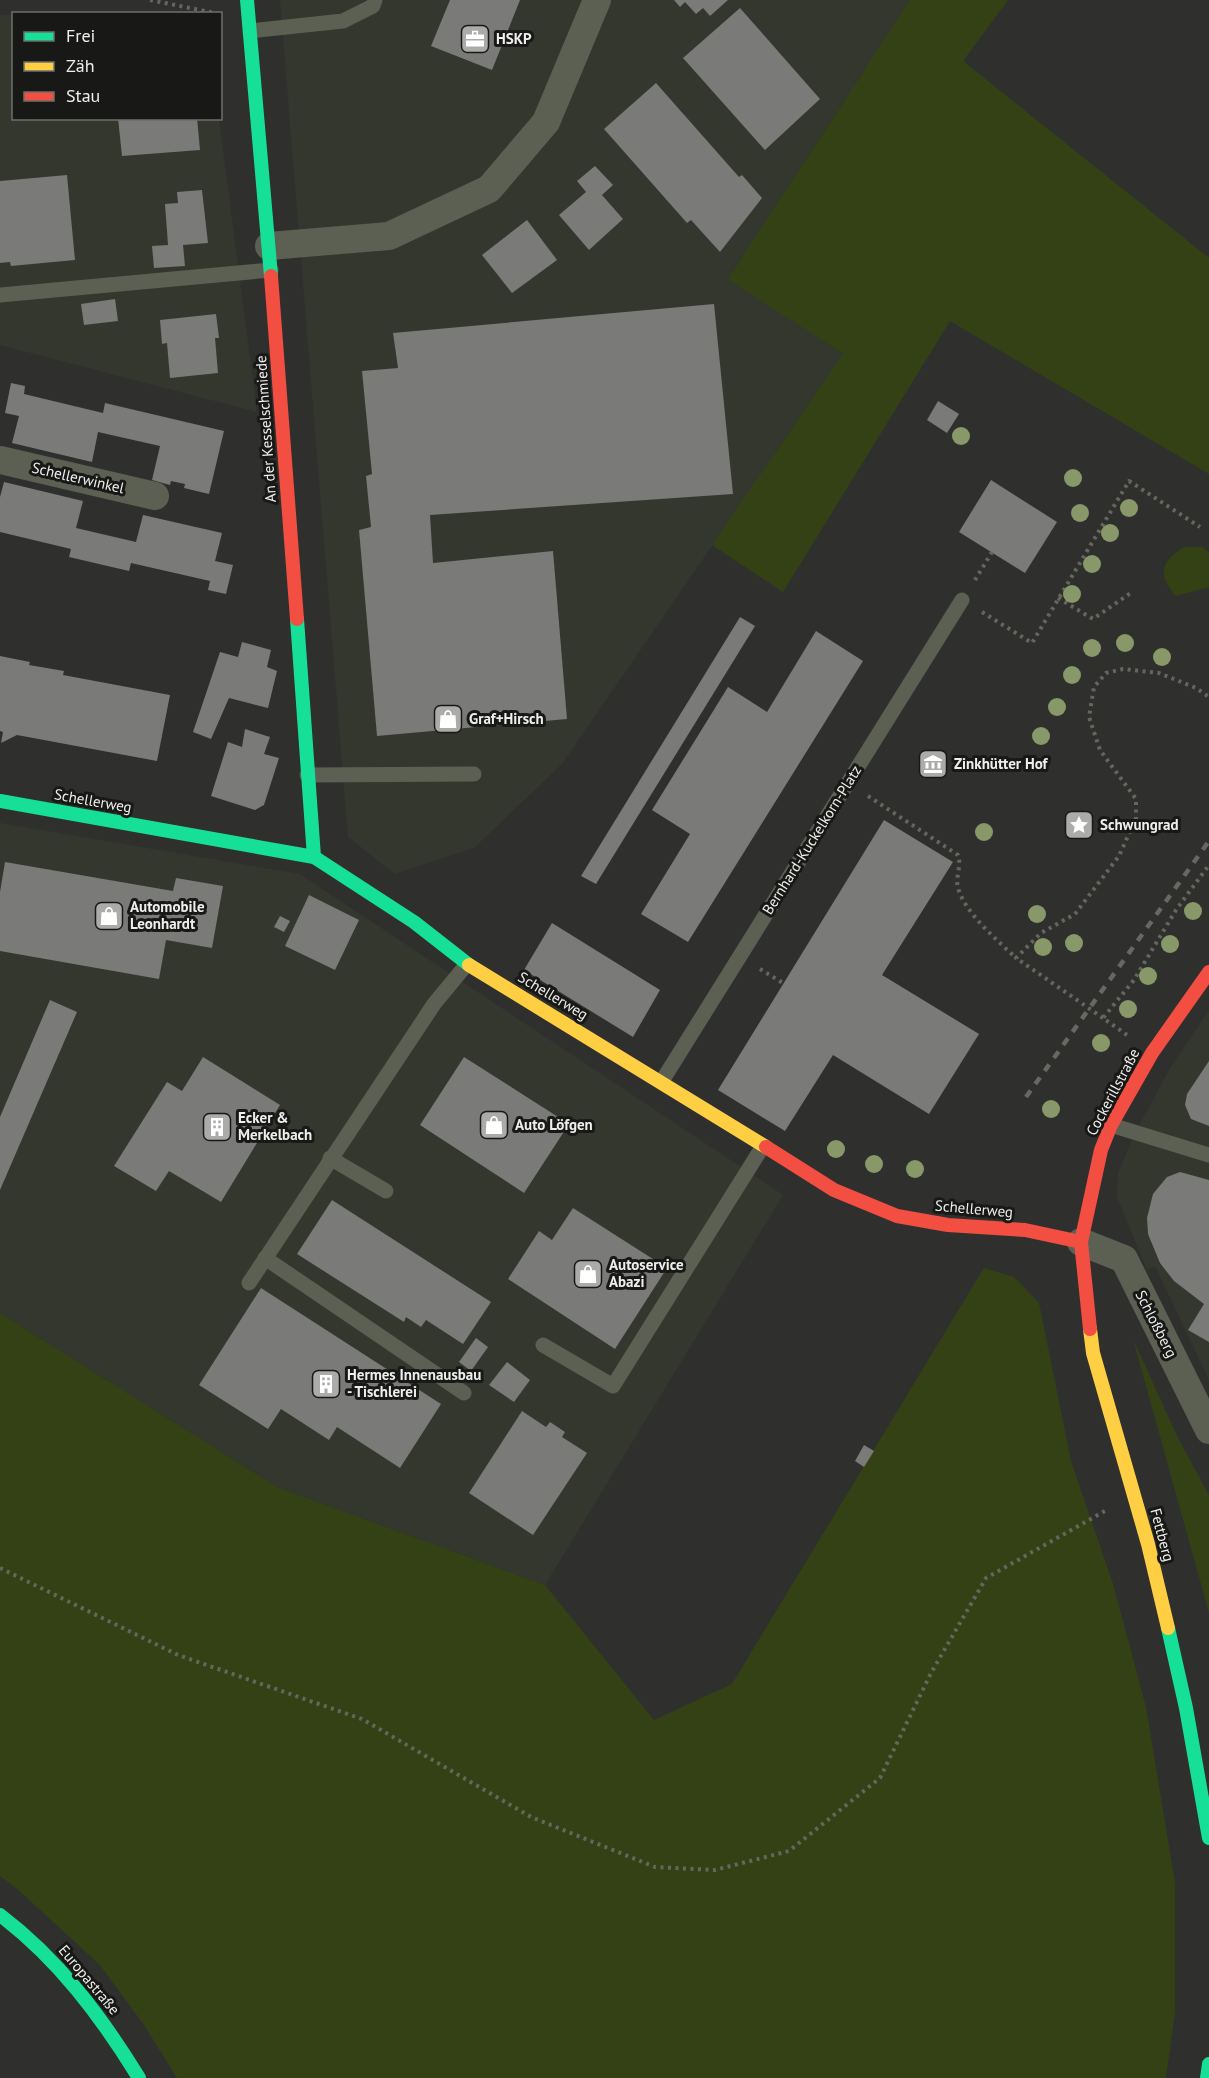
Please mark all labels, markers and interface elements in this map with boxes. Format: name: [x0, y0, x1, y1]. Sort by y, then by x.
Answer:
legend: [12, 12, 222, 120]
office icon: HSKP: [459, 23, 491, 55]
text: Frei: [66, 24, 95, 47]
place label: HSKP: [496, 29, 532, 48]
text: Zäh: [66, 54, 95, 77]
text: Stau: [66, 84, 100, 107]
street label: An der Kesselschmiede: [251, 355, 280, 503]
street label: Schellerwinkel: [30, 458, 127, 498]
shop icon: Graf+Hirsch: [432, 703, 464, 735]
place label: Graf+Hirsch: [469, 709, 544, 728]
museum icon: Zinkhütter Hof: [917, 748, 949, 780]
place label: Zinkhütter Hof: [954, 754, 1049, 773]
street label: Bernhard-Kuckelkorn-Platz: [758, 762, 865, 918]
street label: Schellerweg: [53, 784, 133, 817]
place icon: Schwungrad: [1063, 809, 1095, 841]
place label: Schwungrad: [1100, 815, 1179, 834]
place label: Automobile Leonhardt: [130, 897, 205, 933]
shop icon: Automobile Leonhardt: [93, 900, 125, 932]
street label: Schellerweg: [515, 967, 592, 1024]
street label: Cockerillstraße: [1082, 1045, 1143, 1139]
place label: Ecker & Merkelbach: [238, 1108, 312, 1144]
shop icon: Auto Löfgen: [478, 1109, 510, 1141]
building icon: Ecker & Merkelbach: [201, 1111, 233, 1143]
place label: Auto Löfgen: [515, 1115, 593, 1134]
street label: Schellerweg: [934, 1196, 1014, 1221]
place label: Autoservice Abazi: [609, 1255, 684, 1291]
shop icon: Autoservice Abazi: [572, 1258, 604, 1290]
street label: Schloßberg: [1131, 1287, 1182, 1361]
place label: Hermes Innenausbau - Tischlerei: [347, 1365, 481, 1401]
building icon: Hermes Innenausbau - Tischlerei: [310, 1368, 342, 1400]
street label: Fettberg: [1146, 1506, 1179, 1564]
street label: Europastraße: [55, 1941, 124, 2018]

